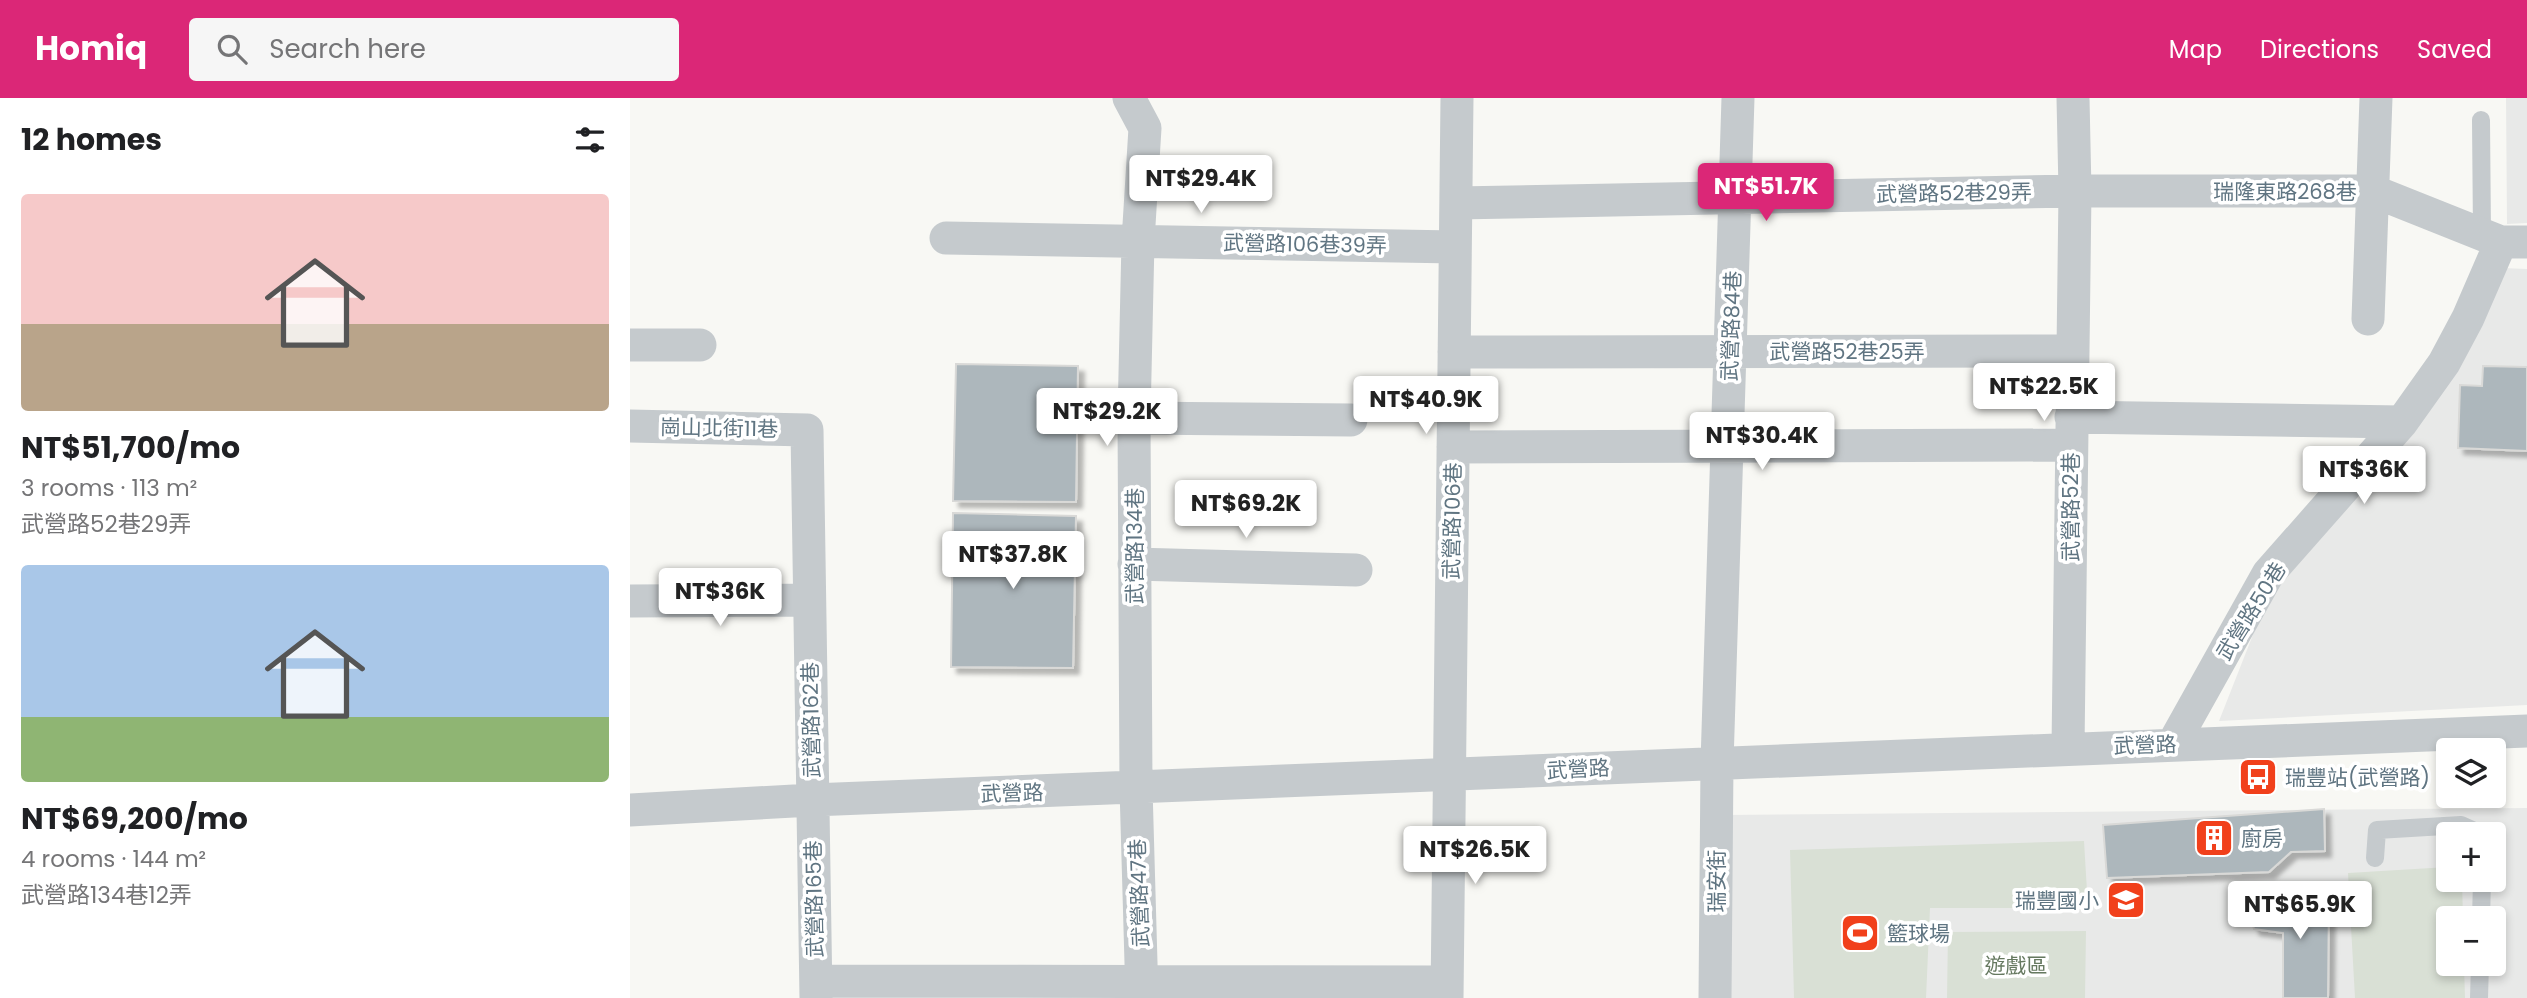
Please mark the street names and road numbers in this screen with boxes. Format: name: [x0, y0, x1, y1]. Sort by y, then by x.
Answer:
street label: 武營路52巷29弄: [1876, 177, 2032, 209]
street label: 瑞隆東路268巷: [2213, 177, 2357, 206]
street label: 武營路106巷39弄: [1223, 228, 1387, 260]
street label: 武營路84巷: [1715, 270, 1747, 382]
street label: 武營路52巷25弄: [1769, 337, 1925, 366]
street label: 崗山北街11巷: [660, 412, 778, 444]
street label: 武營路52巷: [2056, 452, 2085, 562]
street label: 武營路106巷: [1436, 462, 1468, 580]
street label: 武營路134巷: [1120, 488, 1149, 604]
street label: 武營路50巷: [2209, 557, 2293, 665]
street label: 武營路162巷: [795, 662, 827, 778]
street label: 武營路: [2113, 729, 2177, 761]
street label: 武營路: [1546, 753, 1610, 785]
street label: 武營路: [980, 777, 1044, 809]
street label: 武營路47巷: [1123, 838, 1155, 948]
street label: 武營路165巷: [798, 840, 830, 958]
street label: 瑞安街: [1702, 850, 1731, 913]

